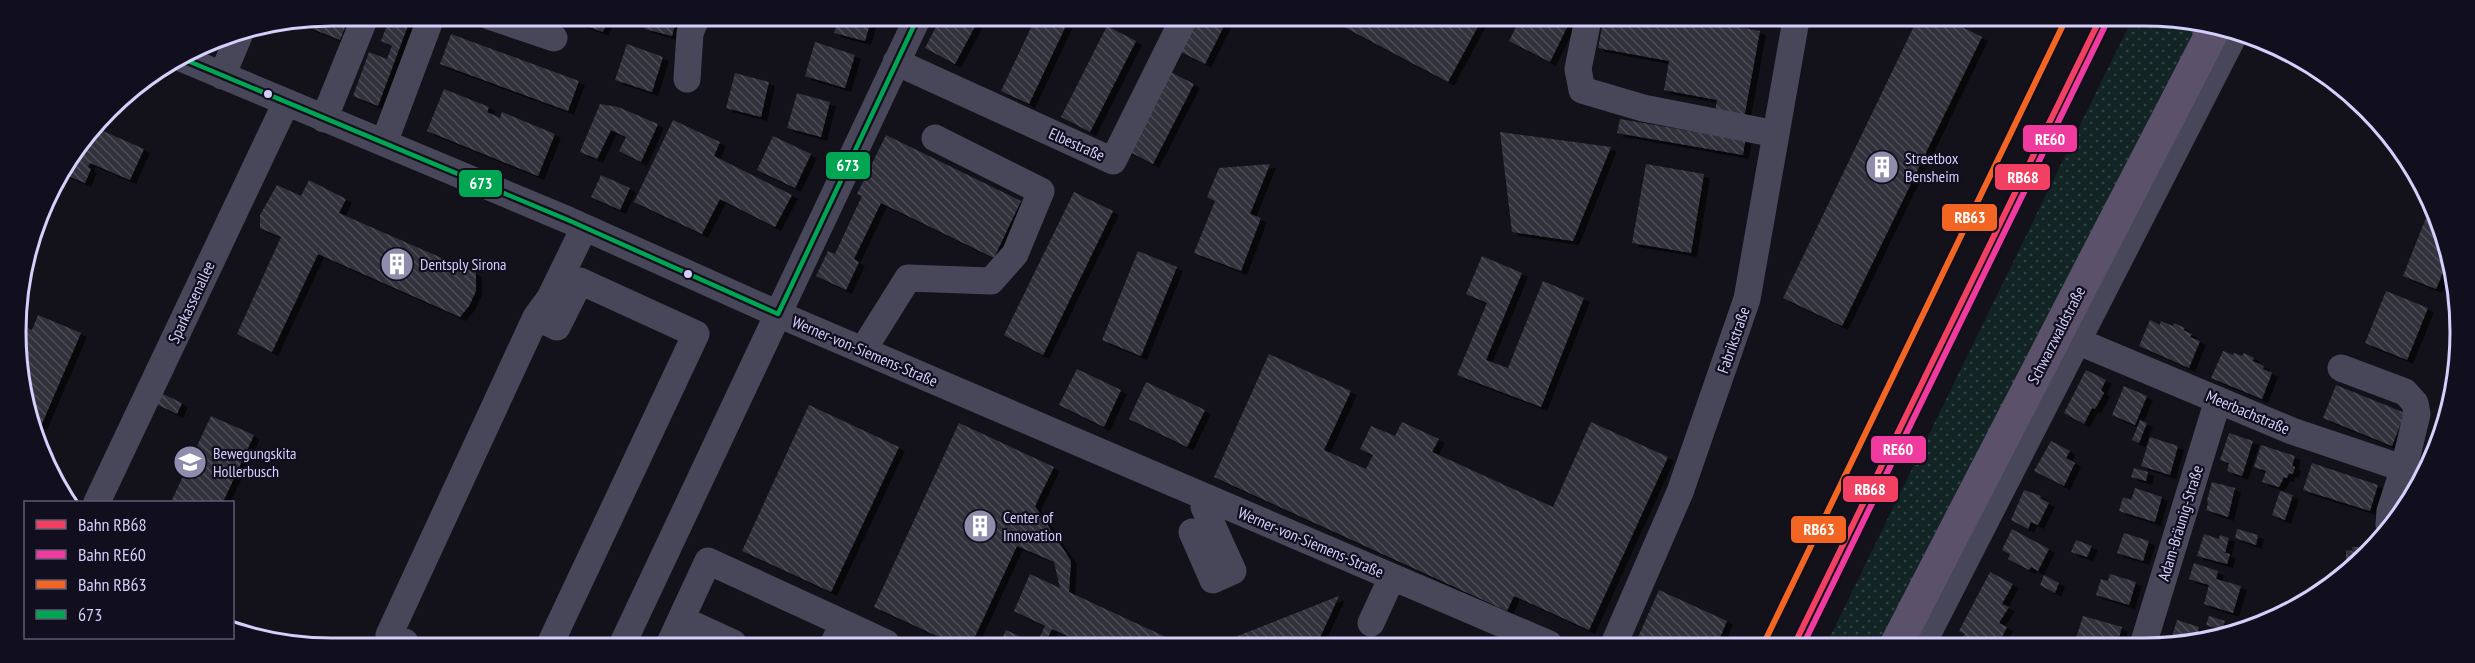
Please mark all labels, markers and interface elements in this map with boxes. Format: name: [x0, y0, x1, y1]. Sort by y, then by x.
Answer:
unlabelled marker: [262, 88, 274, 100]
street label: Elbestraße: [1046, 123, 1108, 165]
line badge: RE60: [2022, 124, 2078, 153]
text: RE60: [2035, 129, 2065, 149]
place label: Streetbox Bensheim: [1905, 148, 1959, 186]
building icon: Streetbox Bensheim: [1864, 149, 1900, 185]
line badge: 673: [825, 151, 871, 180]
text: 673: [837, 155, 859, 175]
line badge: RB68: [1994, 163, 2051, 191]
text: RB68: [2007, 167, 2039, 187]
line badge: 673: [458, 169, 503, 198]
text: 673: [470, 173, 492, 193]
line badge: RB63: [1941, 203, 1998, 232]
text: RB63: [1954, 207, 1986, 227]
building icon: Dentsply Sirona: [379, 246, 415, 282]
place label: Dentsply Sirona: [420, 254, 507, 274]
street label: Sparkassenallee: [163, 258, 219, 346]
unlabelled marker: [682, 268, 694, 280]
street label: Schwarzwaldstraße: [2023, 283, 2089, 387]
street label: Fabrikstraße: [1712, 304, 1754, 376]
street label: Werner-von-Siemens-Straße: [789, 311, 941, 391]
street label: Meerbachstraße: [2203, 385, 2293, 439]
line badge: RE60: [1870, 435, 1927, 464]
text: RE60: [1883, 439, 1913, 459]
place label: Bewegungskita Hollerbusch: [213, 443, 296, 481]
school or university icon: Bewegungskita Hollerbusch: [172, 444, 208, 480]
street label: Adam-Bräunig-Straße: [2153, 463, 2207, 583]
line badge: RB68: [1842, 475, 1899, 503]
text: RB68: [1854, 479, 1886, 499]
legend: [24, 501, 234, 639]
street label: Werner-von-Siemens-Straße: [1235, 502, 1387, 582]
place label: Center of Innovation: [1003, 507, 1062, 545]
building icon: Center of Innovation: [962, 508, 998, 544]
text: Bahn RB68: [78, 513, 147, 536]
line badge: RB63: [1790, 515, 1847, 544]
text: RB63: [1803, 519, 1835, 539]
text: Bahn RE60: [78, 543, 146, 566]
text: Bahn RB63: [78, 573, 147, 596]
text: 673: [78, 603, 102, 626]

